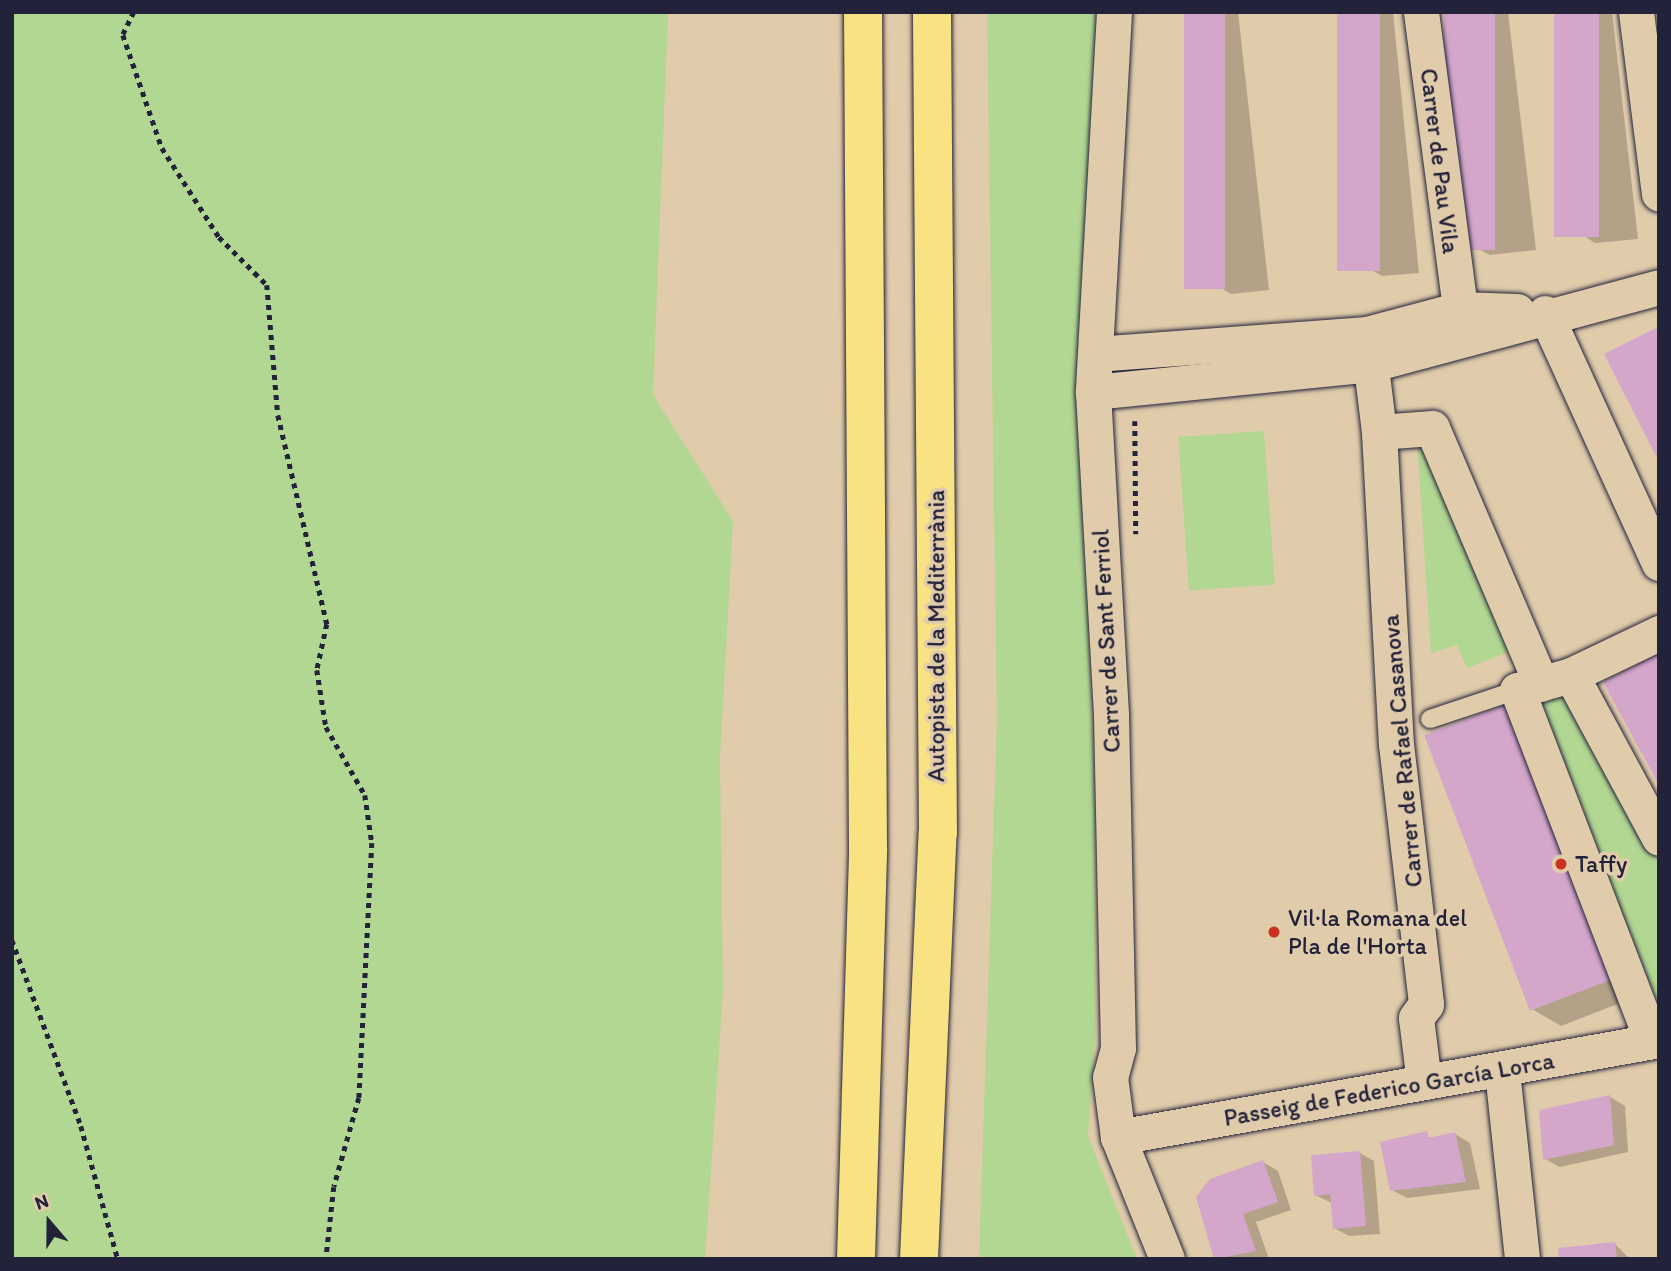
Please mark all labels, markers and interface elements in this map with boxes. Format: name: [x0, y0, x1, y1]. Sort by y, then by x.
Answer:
street label: Carrer de Pau Vila: [1414, 67, 1466, 255]
street label: Autopista de la Mediterrània: [922, 490, 950, 782]
street label: Carrer de Sant Ferriol: [1086, 529, 1126, 753]
street label: Carrer de Rafael Casanova: [1376, 614, 1428, 888]
place label: Taffy: [1575, 850, 1627, 878]
marker: Taffy: [1553, 856, 1569, 872]
place label: Vil·la Romana del Pla de l'Horta: [1288, 904, 1466, 960]
marker: Vil·la Romana del Pla de l'Horta: [1266, 924, 1282, 940]
street label: Passeig de Federico García Lorca: [1222, 1046, 1556, 1132]
north arrow: [14, 1187, 84, 1257]
text: N: [32, 1189, 52, 1215]

